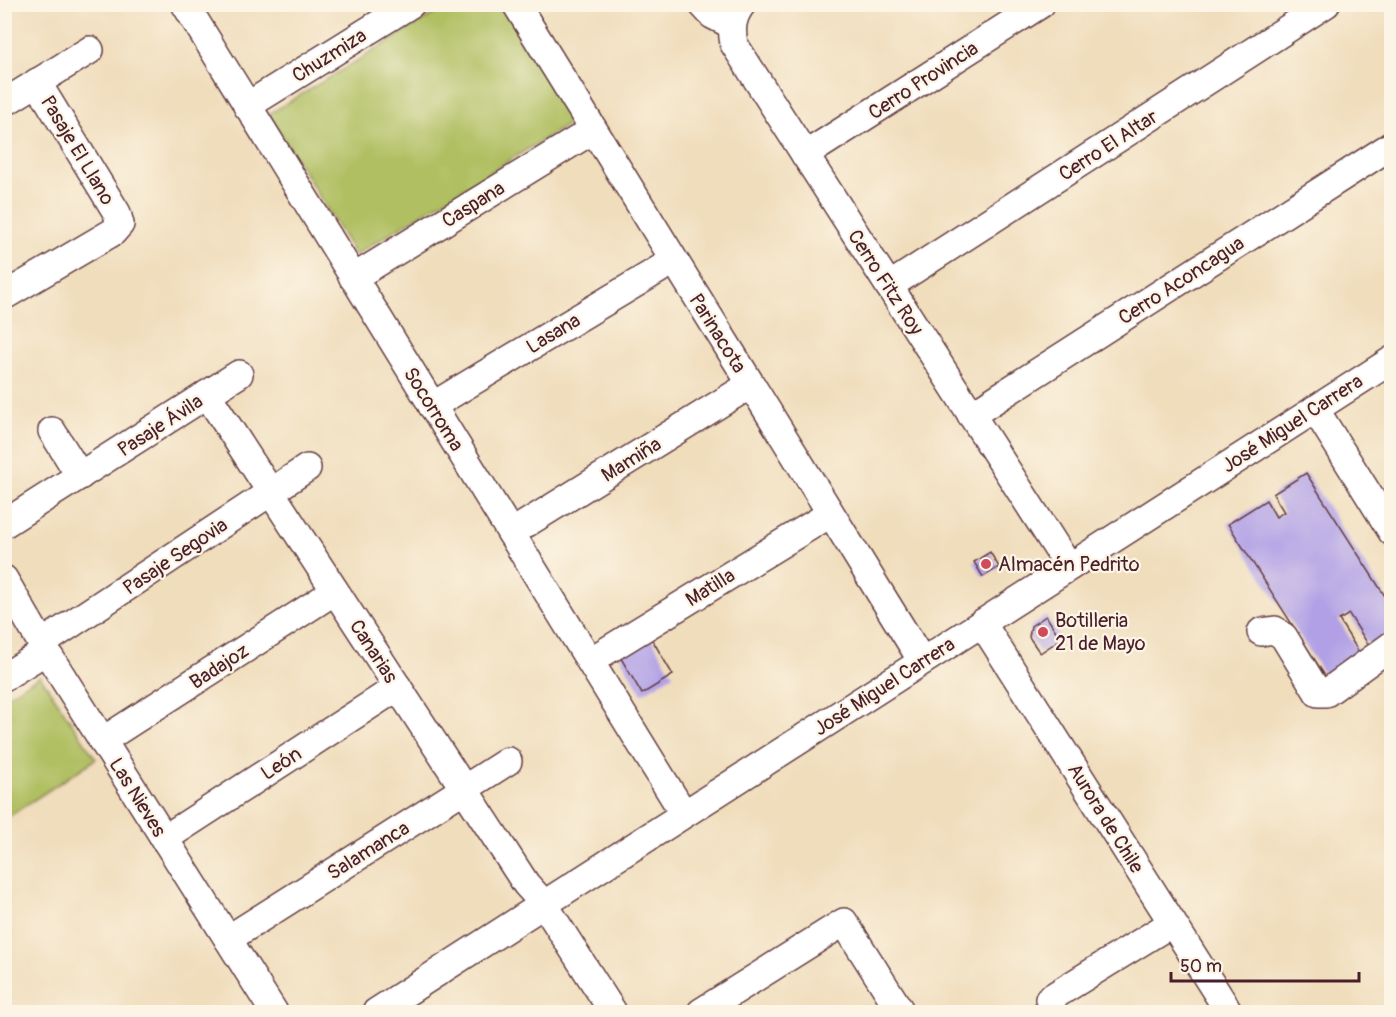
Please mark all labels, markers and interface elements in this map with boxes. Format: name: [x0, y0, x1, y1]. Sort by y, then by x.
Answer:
street label: Chuzmiza: [287, 23, 371, 88]
street label: Cerro Provincia: [864, 36, 983, 125]
street label: Pasaje El Llano: [35, 91, 120, 210]
street label: Cerro El Altar: [1054, 104, 1162, 187]
street label: Caspana: [437, 175, 509, 233]
street label: Cerro Fitz Roy: [842, 225, 929, 340]
street label: Cerro Aconcagua: [1114, 230, 1249, 330]
street label: Parinacota: [683, 289, 752, 378]
street label: Lasana: [522, 308, 585, 359]
street label: Socorroma: [398, 363, 469, 456]
street label: José Miguel Carrera: [1217, 369, 1367, 478]
street label: Pasaje Ávila: [113, 389, 208, 462]
street label: Mamiña: [597, 431, 666, 487]
street label: Pasaje Segovia: [118, 512, 232, 601]
place label: Almacén Pedrito: [998, 552, 1140, 577]
marker: Almacén Pedrito: [979, 557, 993, 571]
street label: Matilla: [681, 563, 740, 612]
place label: Botilleria 21 de Mayo: [1055, 608, 1146, 656]
street label: Canarias: [344, 615, 403, 688]
marker: Botilleria 21 de Mayo: [1036, 625, 1050, 639]
street label: José Miguel Carrera: [809, 632, 959, 741]
street label: Badajoz: [185, 638, 254, 695]
street label: León: [256, 741, 306, 786]
street label: Las Nieves: [103, 753, 172, 842]
street label: Aurora de Chile: [1062, 759, 1149, 878]
street label: Salamanca: [323, 815, 414, 885]
scale bar: [1171, 945, 1358, 983]
text: 50 m: [1180, 955, 1222, 978]

